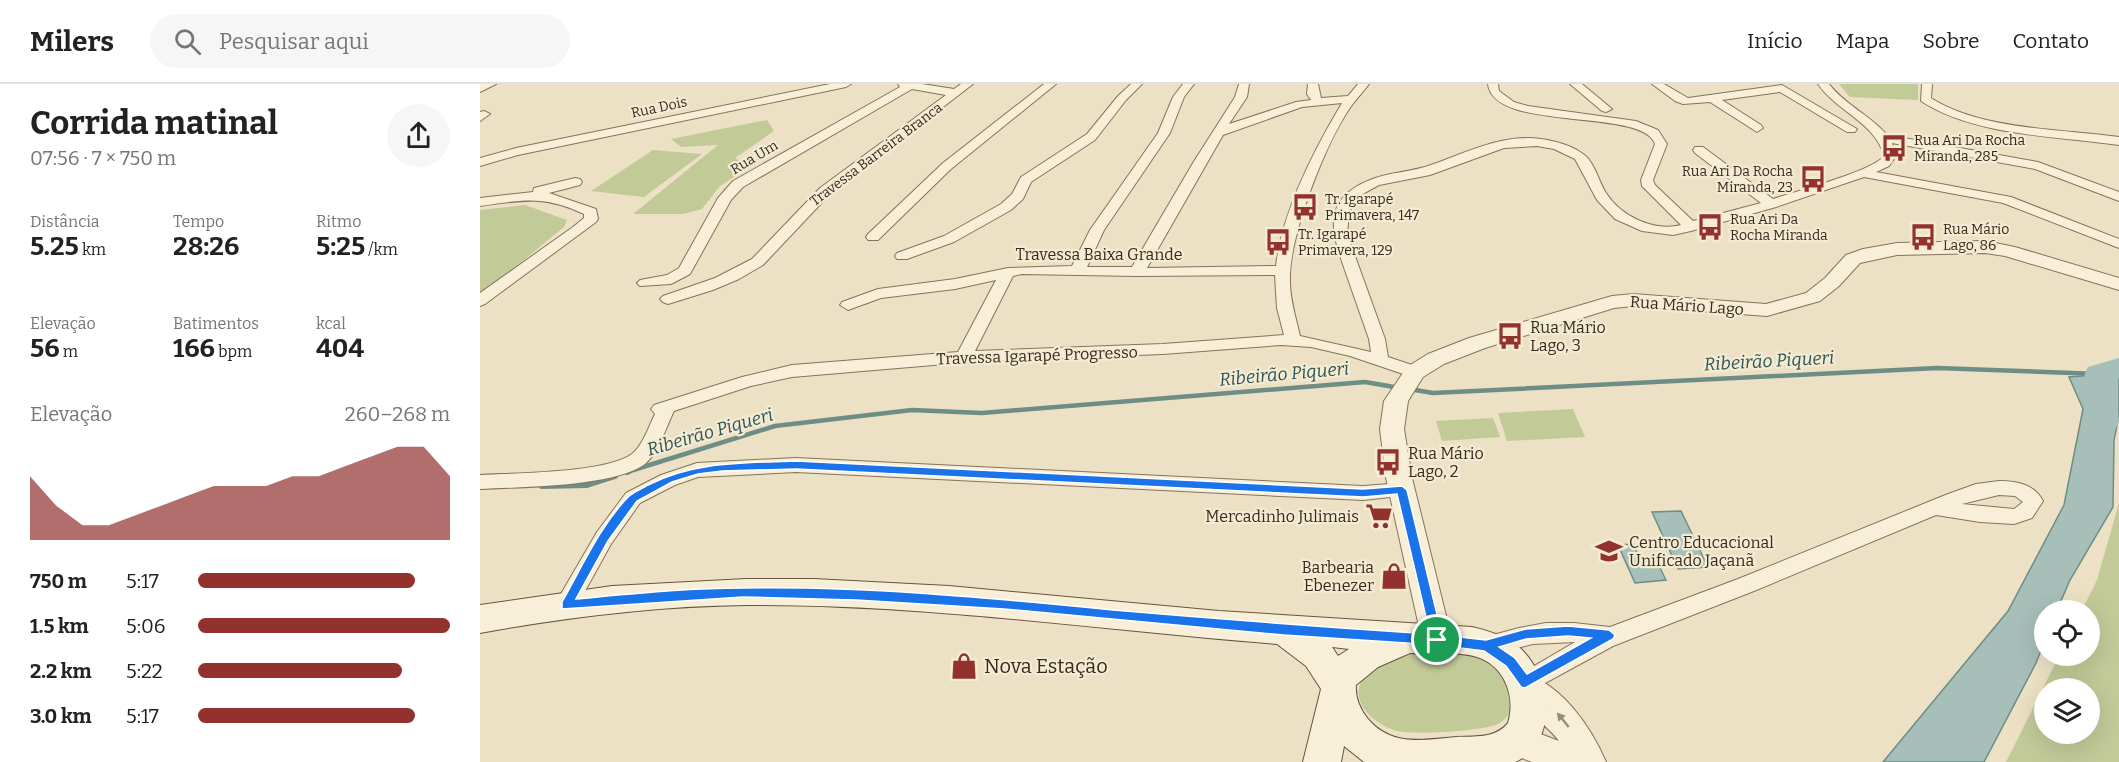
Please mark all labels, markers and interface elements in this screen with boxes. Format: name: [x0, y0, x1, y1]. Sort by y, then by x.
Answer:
search box: [150, 14, 570, 68]
text: Milers: [30, 25, 114, 58]
icon: search: [171, 25, 204, 58]
text: Pesquisar aqui: [219, 28, 369, 55]
text: Início: [1747, 28, 1803, 54]
text: Mapa: [1836, 28, 1890, 54]
text: Sobre: [1923, 28, 1979, 54]
text: Contato: [2012, 28, 2089, 54]
street label: Rua Dois: [629, 93, 689, 122]
street label: Travessa Barreira Branca: [807, 99, 946, 210]
text: Corrida matinal: [30, 103, 278, 143]
button: share: [387, 104, 450, 167]
place label: Rua Ari Da Rocha Miranda, 285: [1914, 132, 2026, 165]
bus stop icon: Rua Ari Da Rocha Miranda, 285: [1879, 133, 1909, 163]
street label: Rua Um: [728, 136, 781, 178]
text: 07:56 · 7 × 750 m: [30, 146, 176, 170]
place label: Rua Ari Da Rocha Miranda, 23: [1682, 163, 1793, 196]
bus stop icon: Rua Ari Da Rocha Miranda, 23: [1798, 164, 1828, 194]
place label: Tr. Igarapé Primavera, 147: [1325, 191, 1419, 224]
bus stop icon: Tr. Igarapé Primavera, 147: [1290, 192, 1320, 222]
place label: Rua Ari Da Rocha Miranda: [1730, 211, 1828, 244]
text: Distância: [30, 212, 99, 231]
text: Tempo: [173, 212, 224, 231]
text: Ritmo: [316, 212, 361, 231]
bus stop icon: Rua Ari Da Rocha Miranda: [1695, 212, 1725, 242]
place label: Rua Mário Lago, 86: [1943, 221, 2009, 254]
bus stop icon: Rua Mário Lago, 86: [1908, 222, 1938, 252]
place label: Tr. Igarapé Primavera, 129: [1298, 226, 1393, 259]
bus stop icon: Tr. Igarapé Primavera, 129: [1263, 227, 1293, 257]
text: 5.25: [30, 231, 79, 262]
text: 28:26: [173, 231, 239, 262]
text: 5:25: [316, 231, 365, 262]
text: km: [79, 240, 106, 259]
text: /km: [365, 240, 398, 259]
street label: Travessa Baixa Grande: [1015, 245, 1183, 264]
street label: Rua Mário Lago: [1629, 292, 1745, 319]
text: Elevação: [30, 314, 96, 333]
text: Batimentos: [173, 314, 259, 333]
text: kcal: [316, 314, 346, 333]
place label: Rua Mário Lago, 3: [1530, 318, 1606, 355]
bus stop icon: Rua Mário Lago, 3: [1495, 321, 1525, 351]
text: 56: [30, 333, 60, 364]
text: 166: [173, 333, 215, 364]
text: 404: [316, 333, 364, 364]
text: m: [60, 342, 78, 361]
text: bpm: [215, 342, 252, 361]
street label: Travessa Igarapé Progresso: [936, 342, 1138, 369]
water label: Ribeirão Piqueri: [1703, 347, 1835, 375]
water label: Ribeirão Piqueri: [1218, 357, 1350, 391]
text: Elevação: [30, 402, 112, 426]
text: 260–268 m: [345, 402, 450, 426]
water label: Ribeirão Piqueri: [644, 403, 776, 461]
place label: Rua Mário Lago, 2: [1408, 444, 1484, 481]
bus stop icon: Rua Mário Lago, 2: [1373, 447, 1403, 477]
supermarket icon: Mercadinho Julimais: [1364, 501, 1394, 531]
place label: Mercadinho Julimais: [1205, 507, 1359, 526]
place label: Centro Educacional Unificado Jaçanã: [1629, 533, 1774, 570]
school or university icon: Centro Educacional Unificado Jaçanã: [1594, 536, 1624, 566]
place label: Barbearia Ebenezer: [1302, 558, 1374, 595]
shop icon: Barbearia Ebenezer: [1379, 561, 1409, 591]
text: 750 m: [30, 569, 87, 593]
text: 5:17: [126, 569, 159, 593]
map controls: [2034, 600, 2100, 744]
button: locate: [2034, 600, 2100, 666]
text: 1.5 km: [30, 614, 89, 638]
text: 5:06: [126, 614, 165, 638]
pin: [1411, 614, 1462, 665]
icon: arrive: [1420, 623, 1453, 656]
shop icon: Nova Estação: [949, 651, 979, 681]
place label: Nova Estação: [984, 654, 1108, 678]
text: 2.2 km: [30, 659, 92, 683]
text: 5:22: [126, 659, 163, 683]
button: layers: [2034, 678, 2100, 744]
text: 3.0 km: [30, 704, 92, 728]
text: 5:17: [126, 704, 159, 728]
one-way arrow: [1557, 712, 1570, 728]

